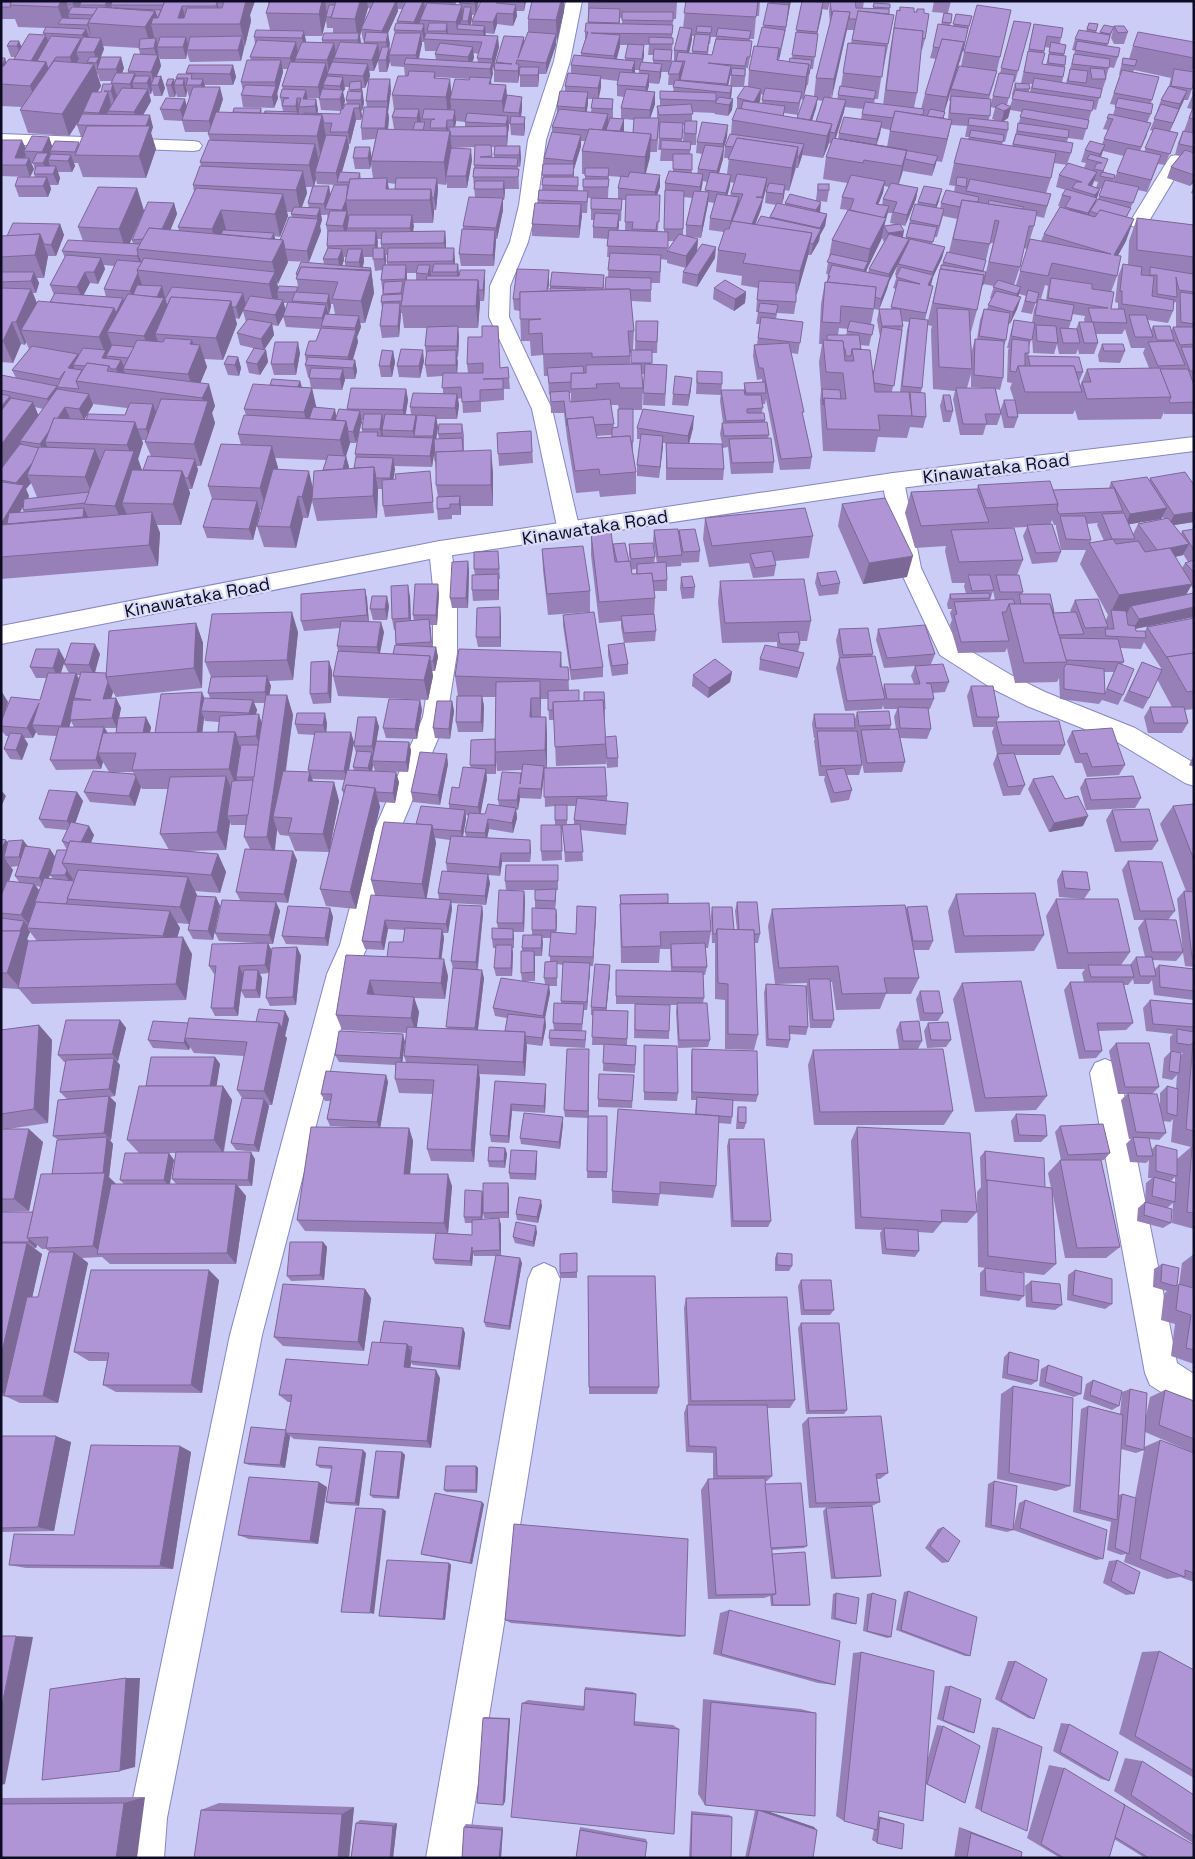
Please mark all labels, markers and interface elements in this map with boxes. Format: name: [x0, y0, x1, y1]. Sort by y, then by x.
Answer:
street label: Kinawataka Road: [921, 448, 1071, 488]
street label: Kinawataka Road: [520, 504, 670, 550]
street label: Kinawataka Road: [122, 572, 272, 622]

